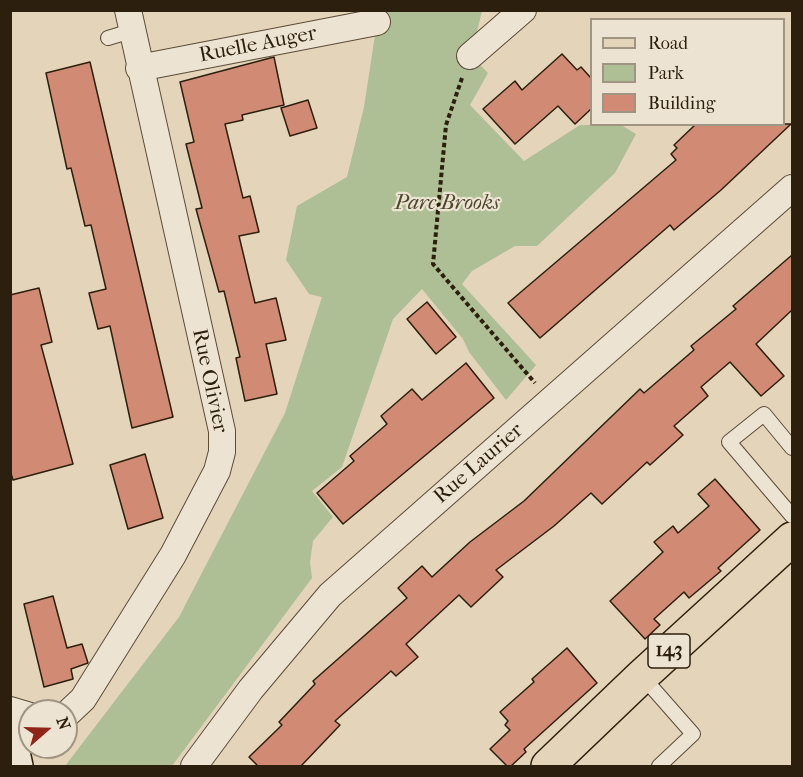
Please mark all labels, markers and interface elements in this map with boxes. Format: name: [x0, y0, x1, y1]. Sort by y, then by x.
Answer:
legend: [590, 18, 785, 126]
street label: Ruelle Auger: [197, 21, 319, 69]
text: Road: [648, 33, 688, 54]
text: Park: [648, 63, 684, 84]
text: Building: [648, 93, 715, 114]
park label: Parc Brooks: [395, 191, 499, 217]
street label: Rue Olivier: [186, 327, 232, 435]
street label: Rue Laurier: [429, 418, 529, 510]
road number: 143: [648, 634, 690, 668]
north arrow: [18, 699, 78, 759]
text: N: [52, 714, 75, 732]

